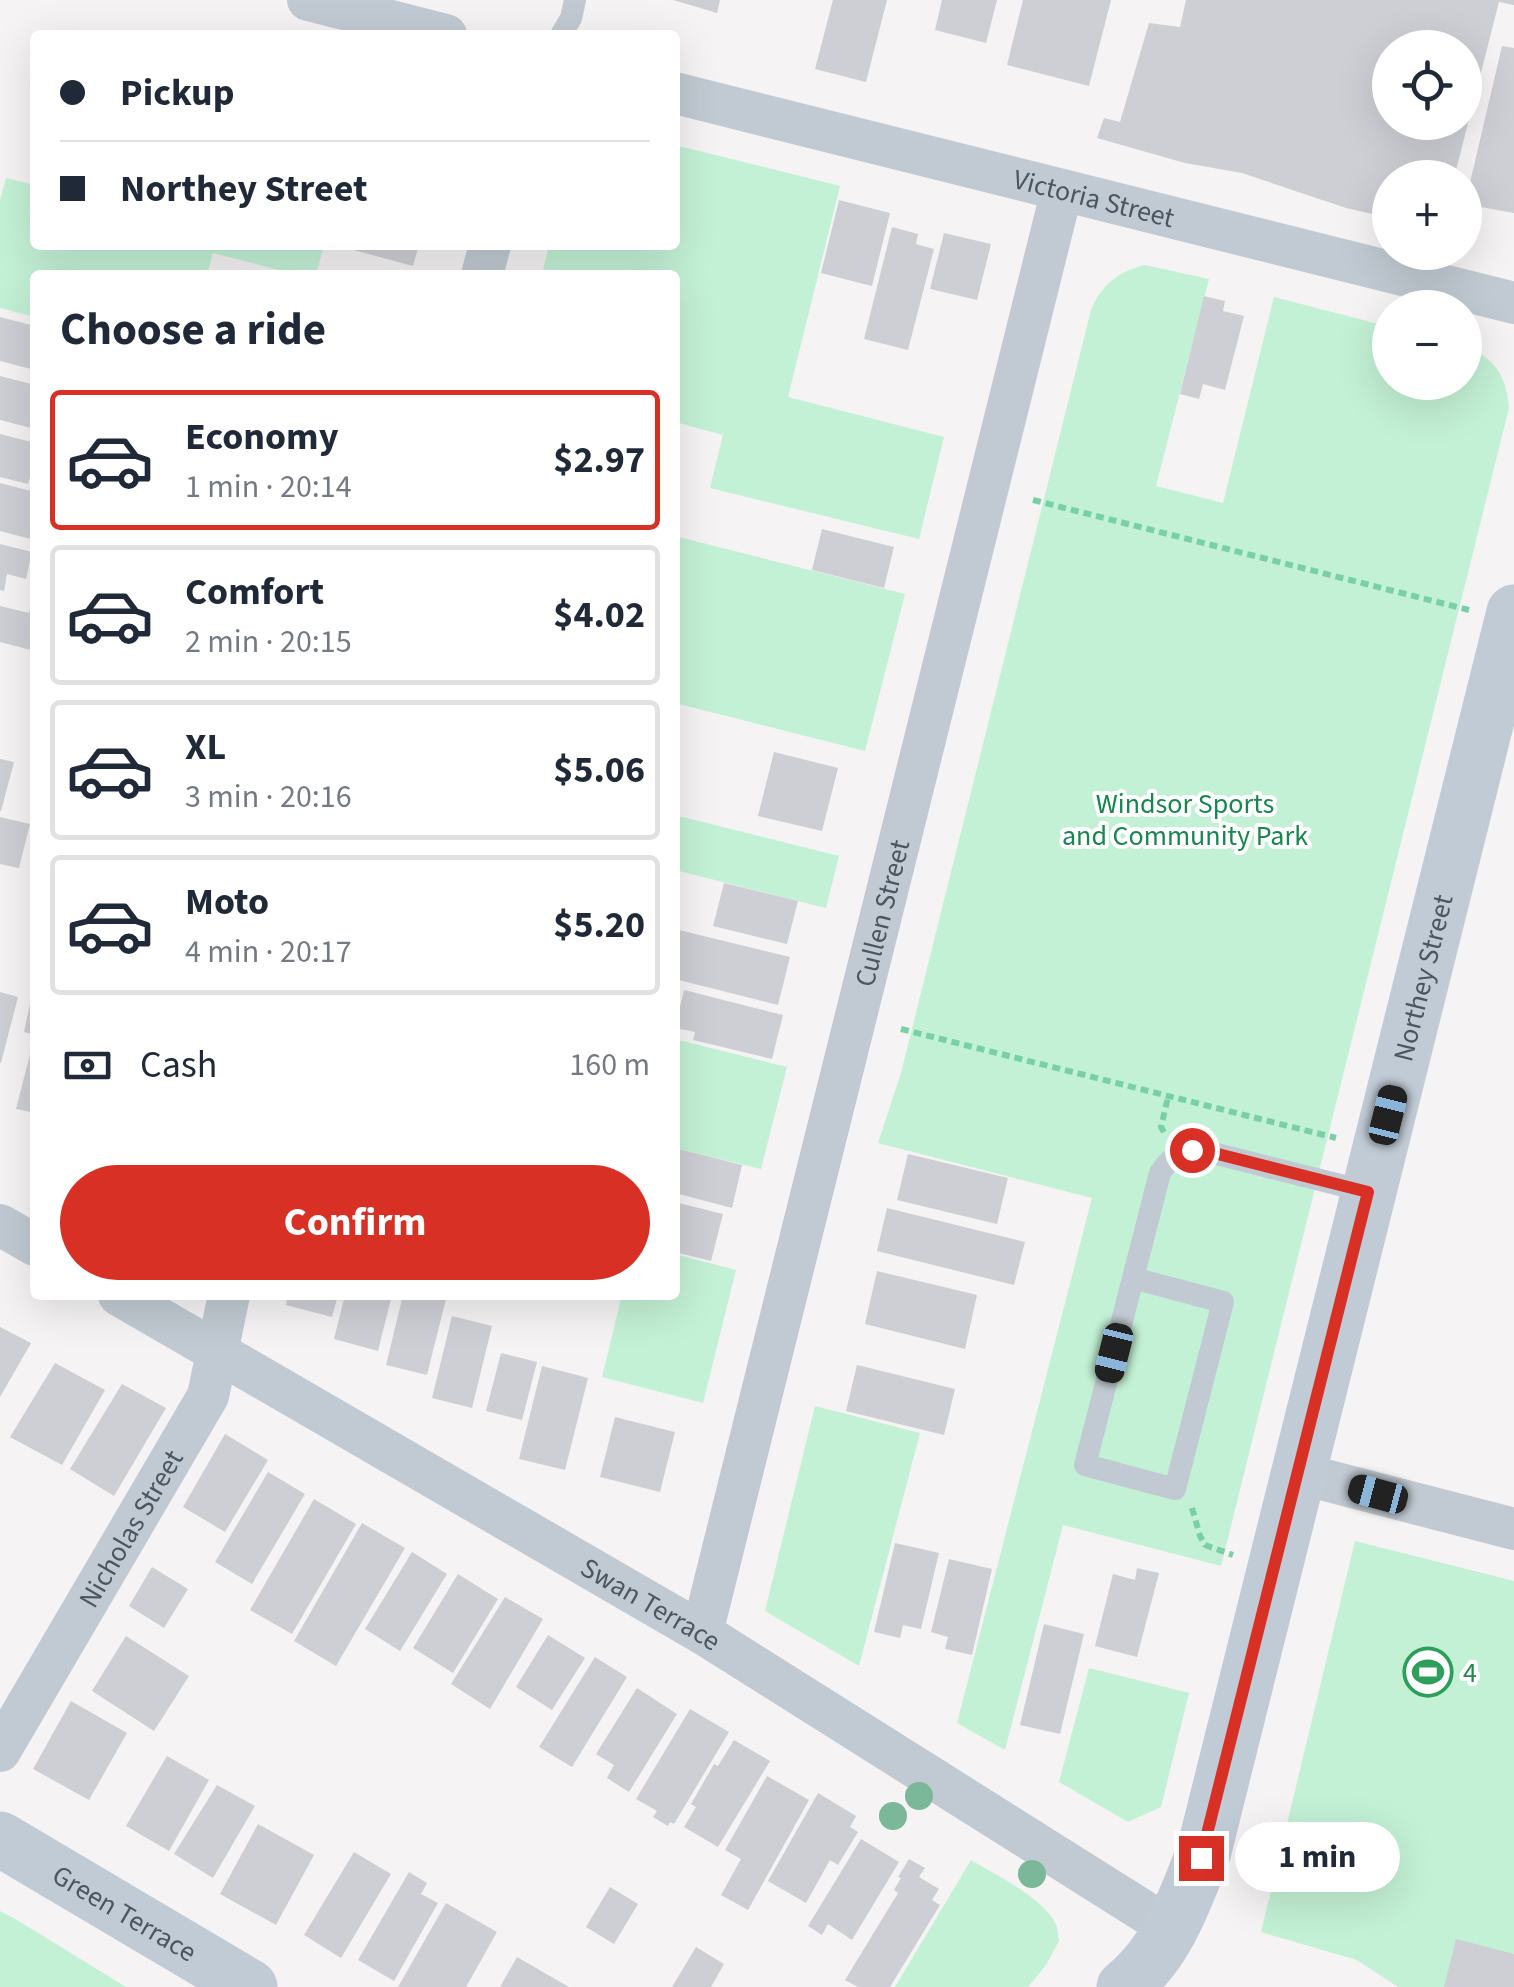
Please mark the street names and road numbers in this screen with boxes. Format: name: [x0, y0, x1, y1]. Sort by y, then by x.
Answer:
street label: Victoria Street: [1009, 159, 1179, 238]
street label: Cullen Street: [845, 835, 920, 991]
street label: Northey Street: [1383, 890, 1464, 1066]
street label: Nicholas Street: [69, 1442, 194, 1615]
street label: Swan Terrace: [573, 1548, 728, 1661]
street label: Green Terrace: [45, 1855, 204, 1972]

